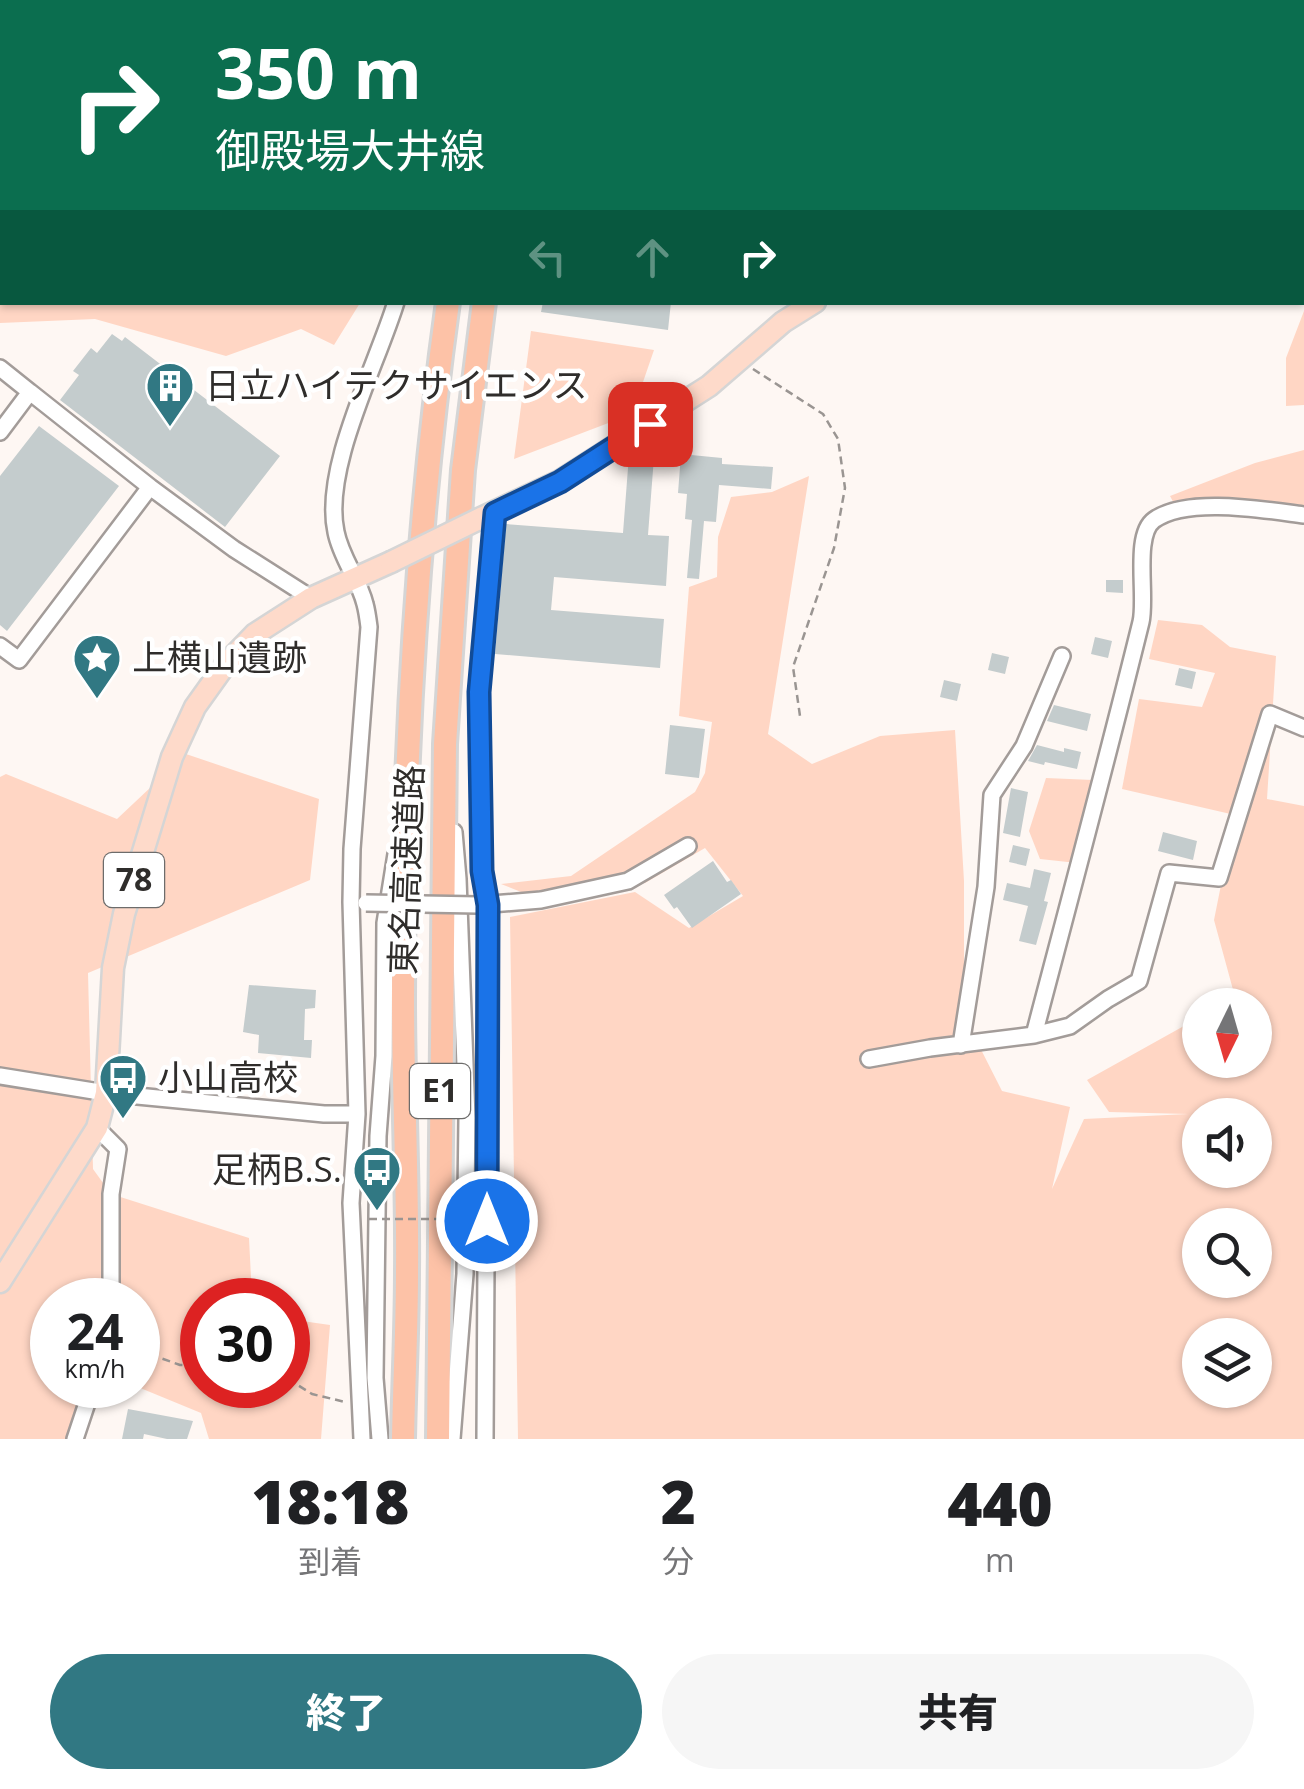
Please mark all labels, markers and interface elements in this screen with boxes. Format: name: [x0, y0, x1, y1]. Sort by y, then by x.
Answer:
text: 350 m: [215, 24, 422, 120]
icon: right: [50, 40, 180, 170]
text: 御殿場大井線: [215, 119, 485, 180]
icon: left: [520, 230, 575, 285]
icon: ahead: [625, 230, 680, 285]
icon: right: [730, 230, 785, 285]
building icon: 日立ハイテクサイエンス: [144, 360, 196, 428]
place label: 日立ハイテクサイエンス: [205, 361, 588, 408]
pin: [608, 382, 693, 467]
icon: arrive: [623, 397, 678, 452]
place icon: 上横山遺跡: [71, 632, 123, 700]
place label: 上横山遺跡: [132, 633, 307, 680]
street label: 東名高速道路: [378, 764, 433, 976]
road number: 78: [104, 853, 164, 907]
north arrow: [1182, 988, 1272, 1078]
map controls: [1182, 988, 1272, 1408]
bus stop icon: 小山高校: [97, 1052, 149, 1120]
place label: 小山高校: [158, 1053, 298, 1100]
road number: E1: [410, 1064, 470, 1118]
button: sound: [1182, 1098, 1272, 1188]
bus stop icon: 足柄B.S.: [351, 1144, 403, 1212]
place label: 足柄B.S.: [212, 1145, 342, 1192]
position arrow: [435, 1169, 539, 1273]
button: search: [1182, 1208, 1272, 1298]
speed limit sign: 30: [180, 1278, 310, 1408]
text: 24: [66, 1297, 124, 1365]
button: layers: [1182, 1318, 1272, 1408]
text: km/h: [65, 1351, 125, 1385]
text: 18:18: [251, 1460, 409, 1542]
text: 2: [661, 1460, 696, 1542]
text: 440: [947, 1462, 1053, 1544]
text: m: [985, 1538, 1015, 1581]
text: 到着: [298, 1539, 362, 1582]
text: 分: [662, 1539, 694, 1582]
button: 終了: [50, 1654, 642, 1769]
button: 共有: [662, 1654, 1254, 1769]

